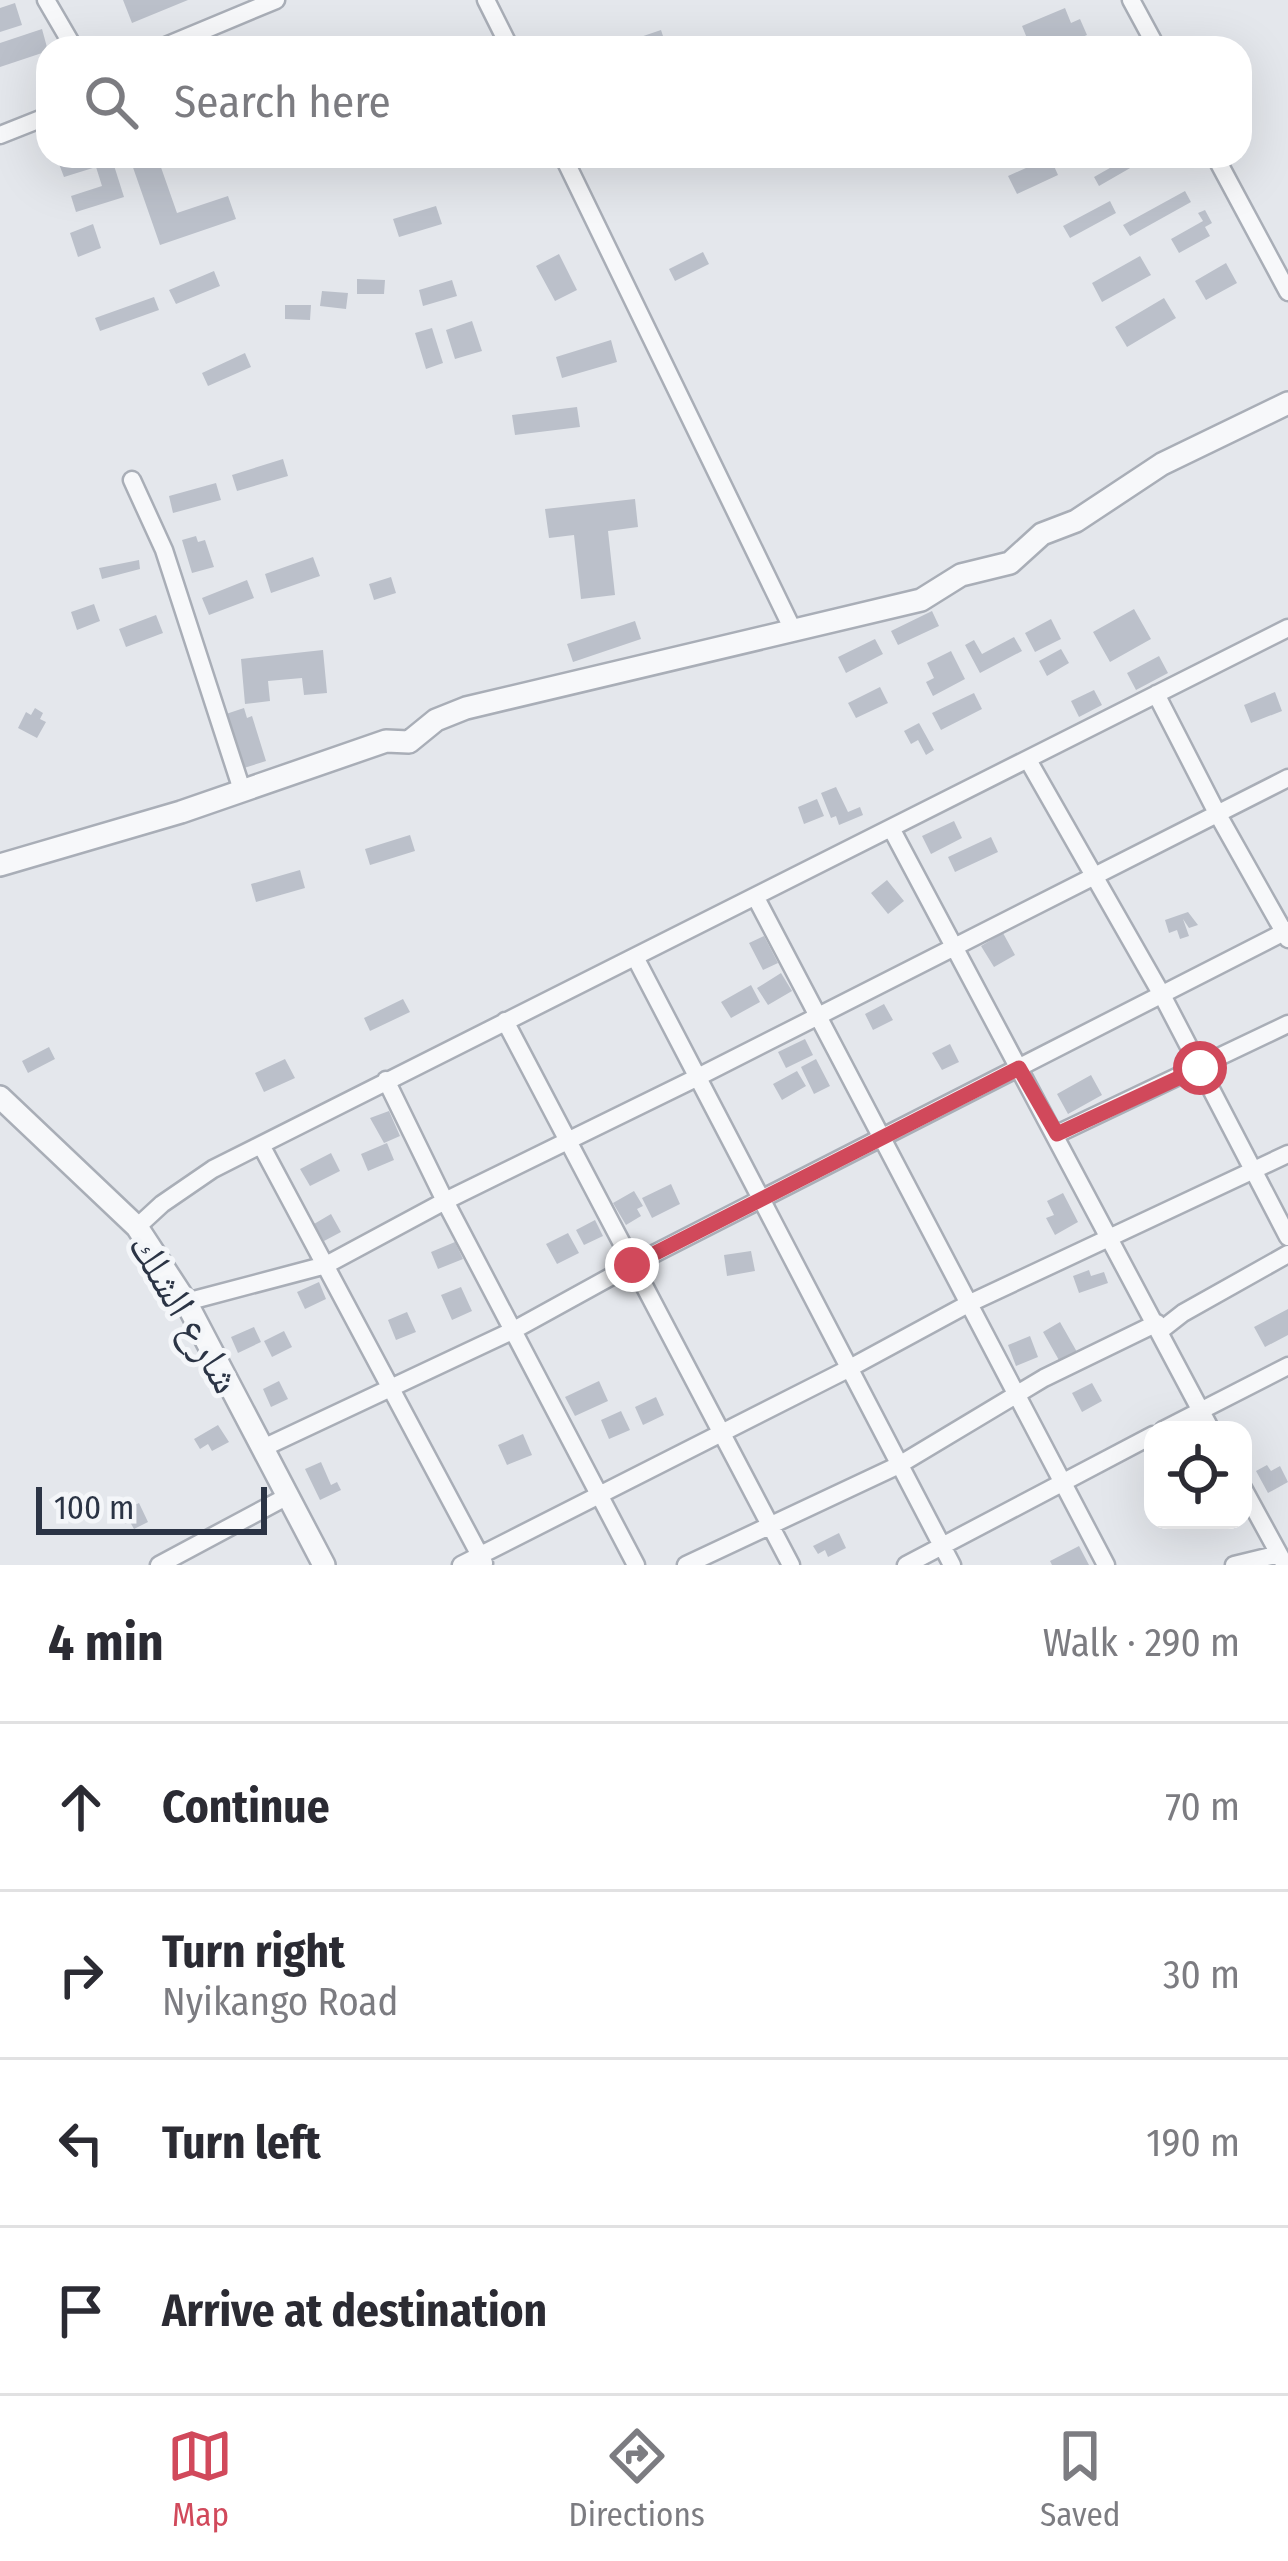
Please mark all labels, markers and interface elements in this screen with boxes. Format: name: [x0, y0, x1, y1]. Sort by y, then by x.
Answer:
search box: [36, 36, 1252, 168]
icon: search: [78, 69, 144, 135]
text: Search here: [174, 75, 391, 129]
route start: [1173, 1041, 1227, 1095]
street label: شارع الشلك: [117, 1224, 252, 1403]
route end: [605, 1238, 659, 1292]
map controls: [1144, 1421, 1252, 1529]
button: locate: [1144, 1421, 1252, 1529]
scale bar: [36, 1481, 267, 1534]
text: 100 m: [54, 1488, 134, 1528]
text: 4 min: [48, 1612, 164, 1674]
text: Walk · 290 m: [1043, 1620, 1240, 1666]
icon: ahead: [48, 1774, 114, 1840]
text: Continue: [162, 1780, 330, 1834]
text: 70 m: [1165, 1784, 1240, 1830]
text: Turn right: [162, 1925, 345, 1979]
icon: right: [48, 1942, 114, 2008]
text: 30 m: [1163, 1952, 1240, 1998]
text: Nyikango Road: [162, 1979, 398, 2025]
icon: left: [48, 2110, 114, 2176]
text: Turn left: [162, 2116, 321, 2170]
text: 190 m: [1146, 2120, 1240, 2166]
icon: arrive: [48, 2278, 114, 2344]
text: Arrive at destination: [162, 2284, 547, 2338]
tab: Map: [167, 2423, 233, 2535]
tab: Directions: [568, 2423, 705, 2535]
tab: Saved: [1040, 2423, 1120, 2535]

